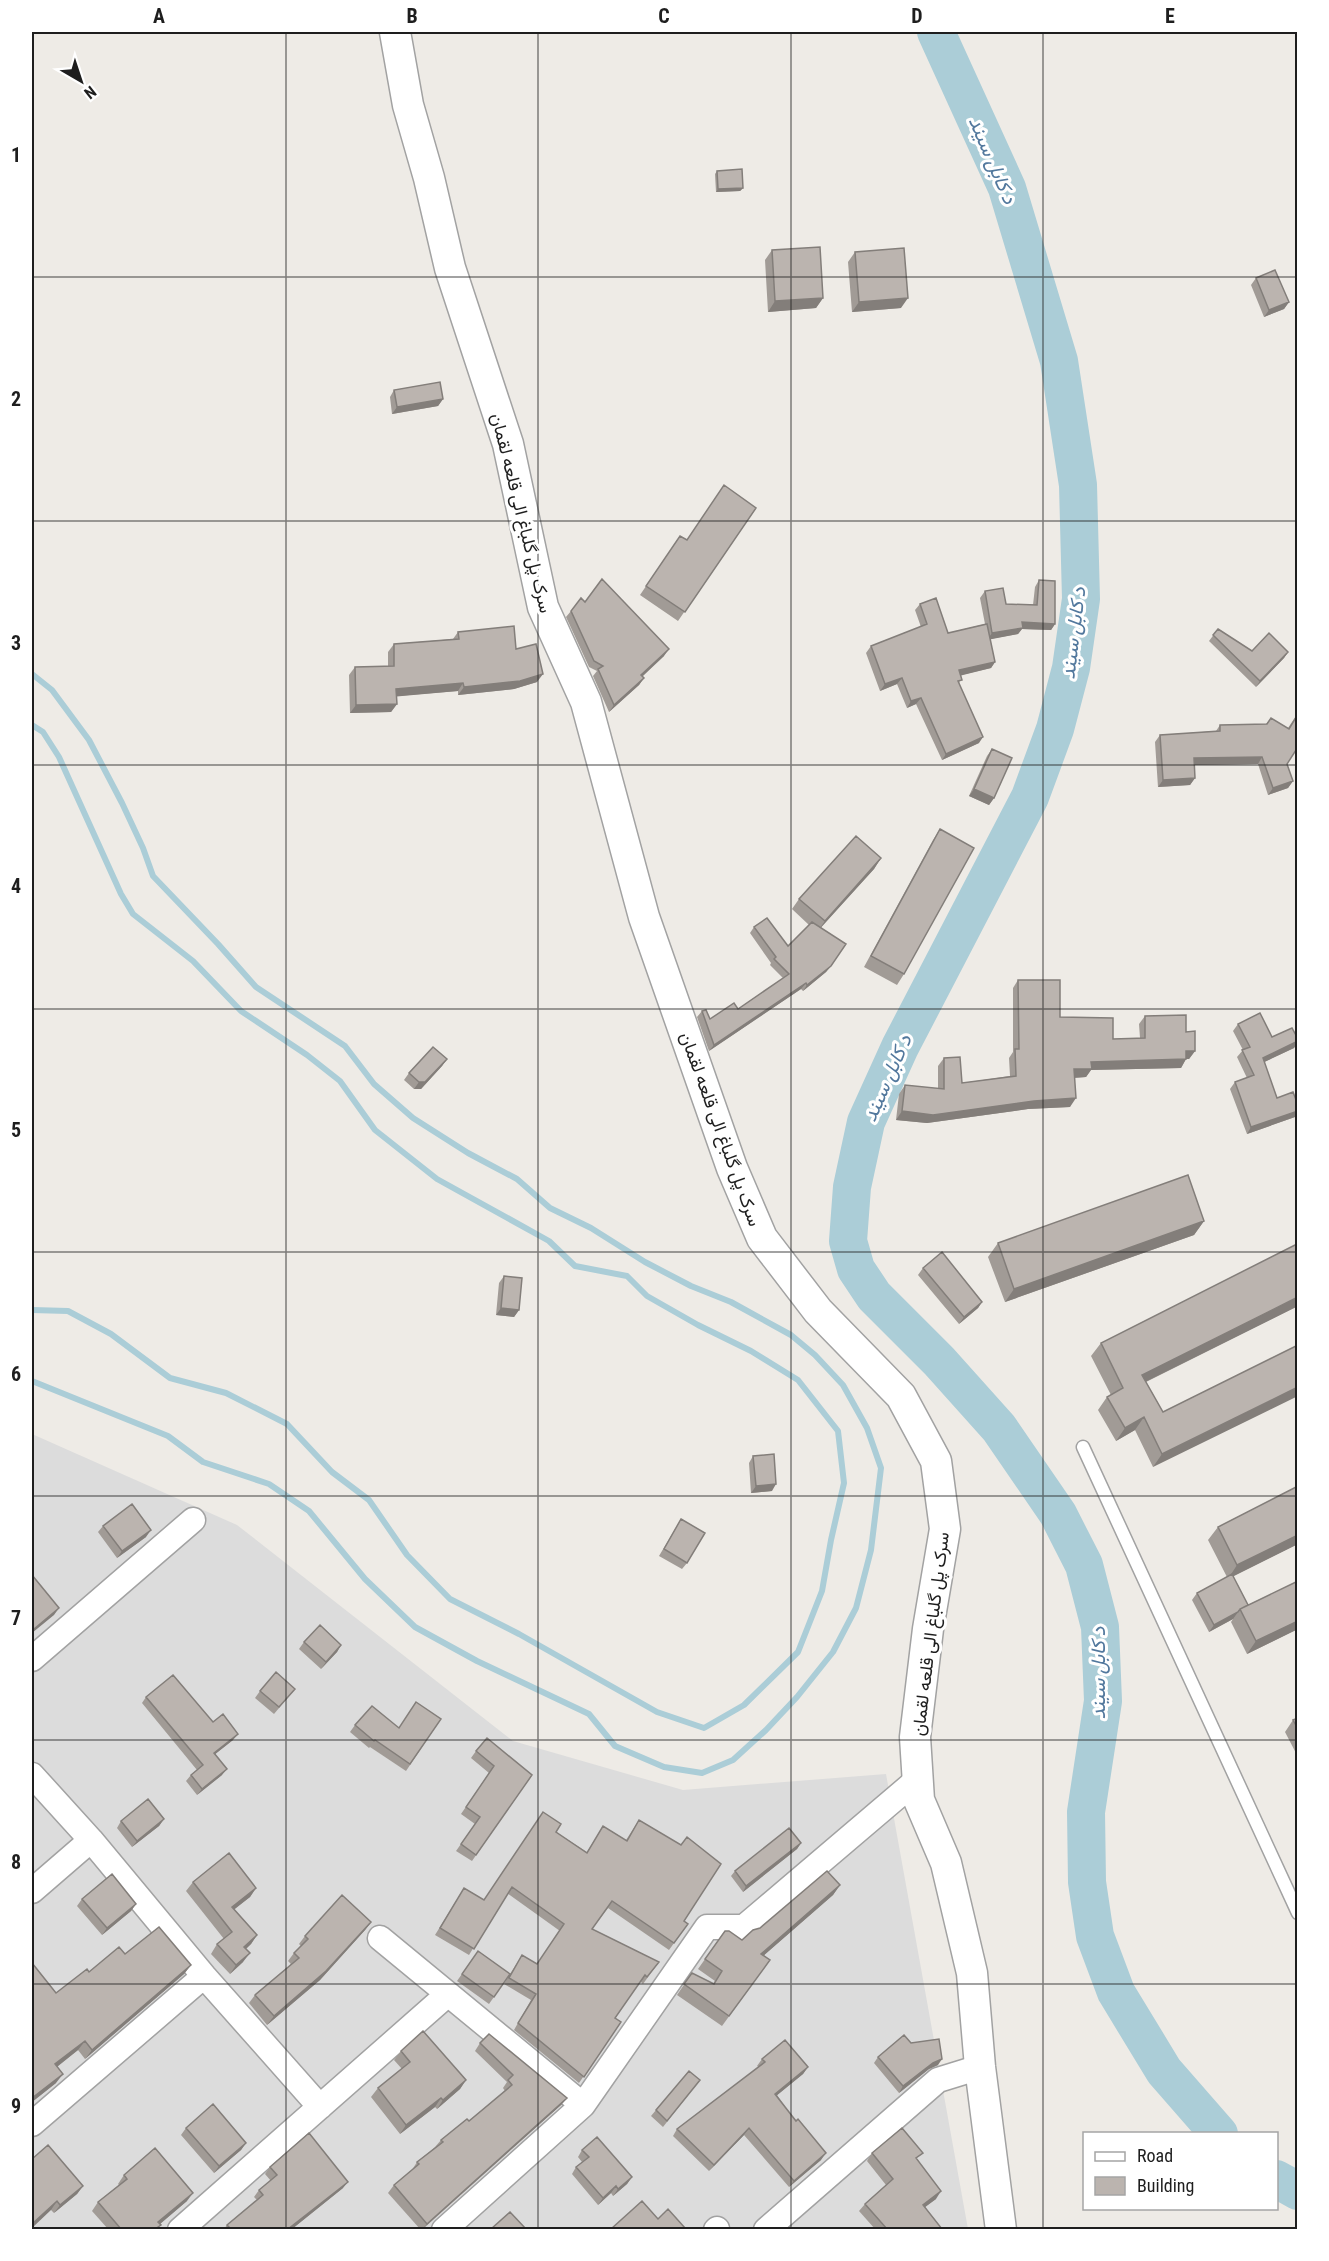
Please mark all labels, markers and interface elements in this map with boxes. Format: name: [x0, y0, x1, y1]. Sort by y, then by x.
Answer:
text: A: [153, 4, 165, 28]
text: B: [406, 4, 418, 28]
text: C: [658, 4, 670, 28]
text: D: [911, 4, 923, 28]
text: E: [1165, 4, 1175, 28]
north arrow: [51, 51, 111, 111]
text: N: [80, 82, 100, 103]
water label: د کابل سيند: [964, 113, 1022, 208]
text: 1: [11, 143, 21, 167]
text: 2: [11, 387, 21, 411]
street label: سرک پل گلباغ الی قلعه لقمان: [485, 411, 557, 616]
water label: د کابل سيند: [1055, 585, 1091, 680]
text: 3: [11, 631, 21, 655]
text: 4: [11, 874, 21, 898]
street label: سرک پل گلباغ الی قلعه لقمان: [674, 1029, 766, 1230]
water label: د کابل سيند: [857, 1030, 917, 1125]
text: 5: [11, 1118, 21, 1142]
text: 6: [11, 1362, 21, 1386]
street label: سرک پل گلباغ الی قلعه لقمان: [907, 1531, 955, 1737]
text: 7: [11, 1606, 21, 1630]
water label: د کابل سيند: [1086, 1626, 1110, 1719]
text: 8: [11, 1850, 21, 1874]
text: 9: [11, 2094, 21, 2118]
legend: [1083, 2132, 1278, 2210]
text: Road: [1137, 2145, 1173, 2166]
text: Building: [1137, 2175, 1194, 2196]

